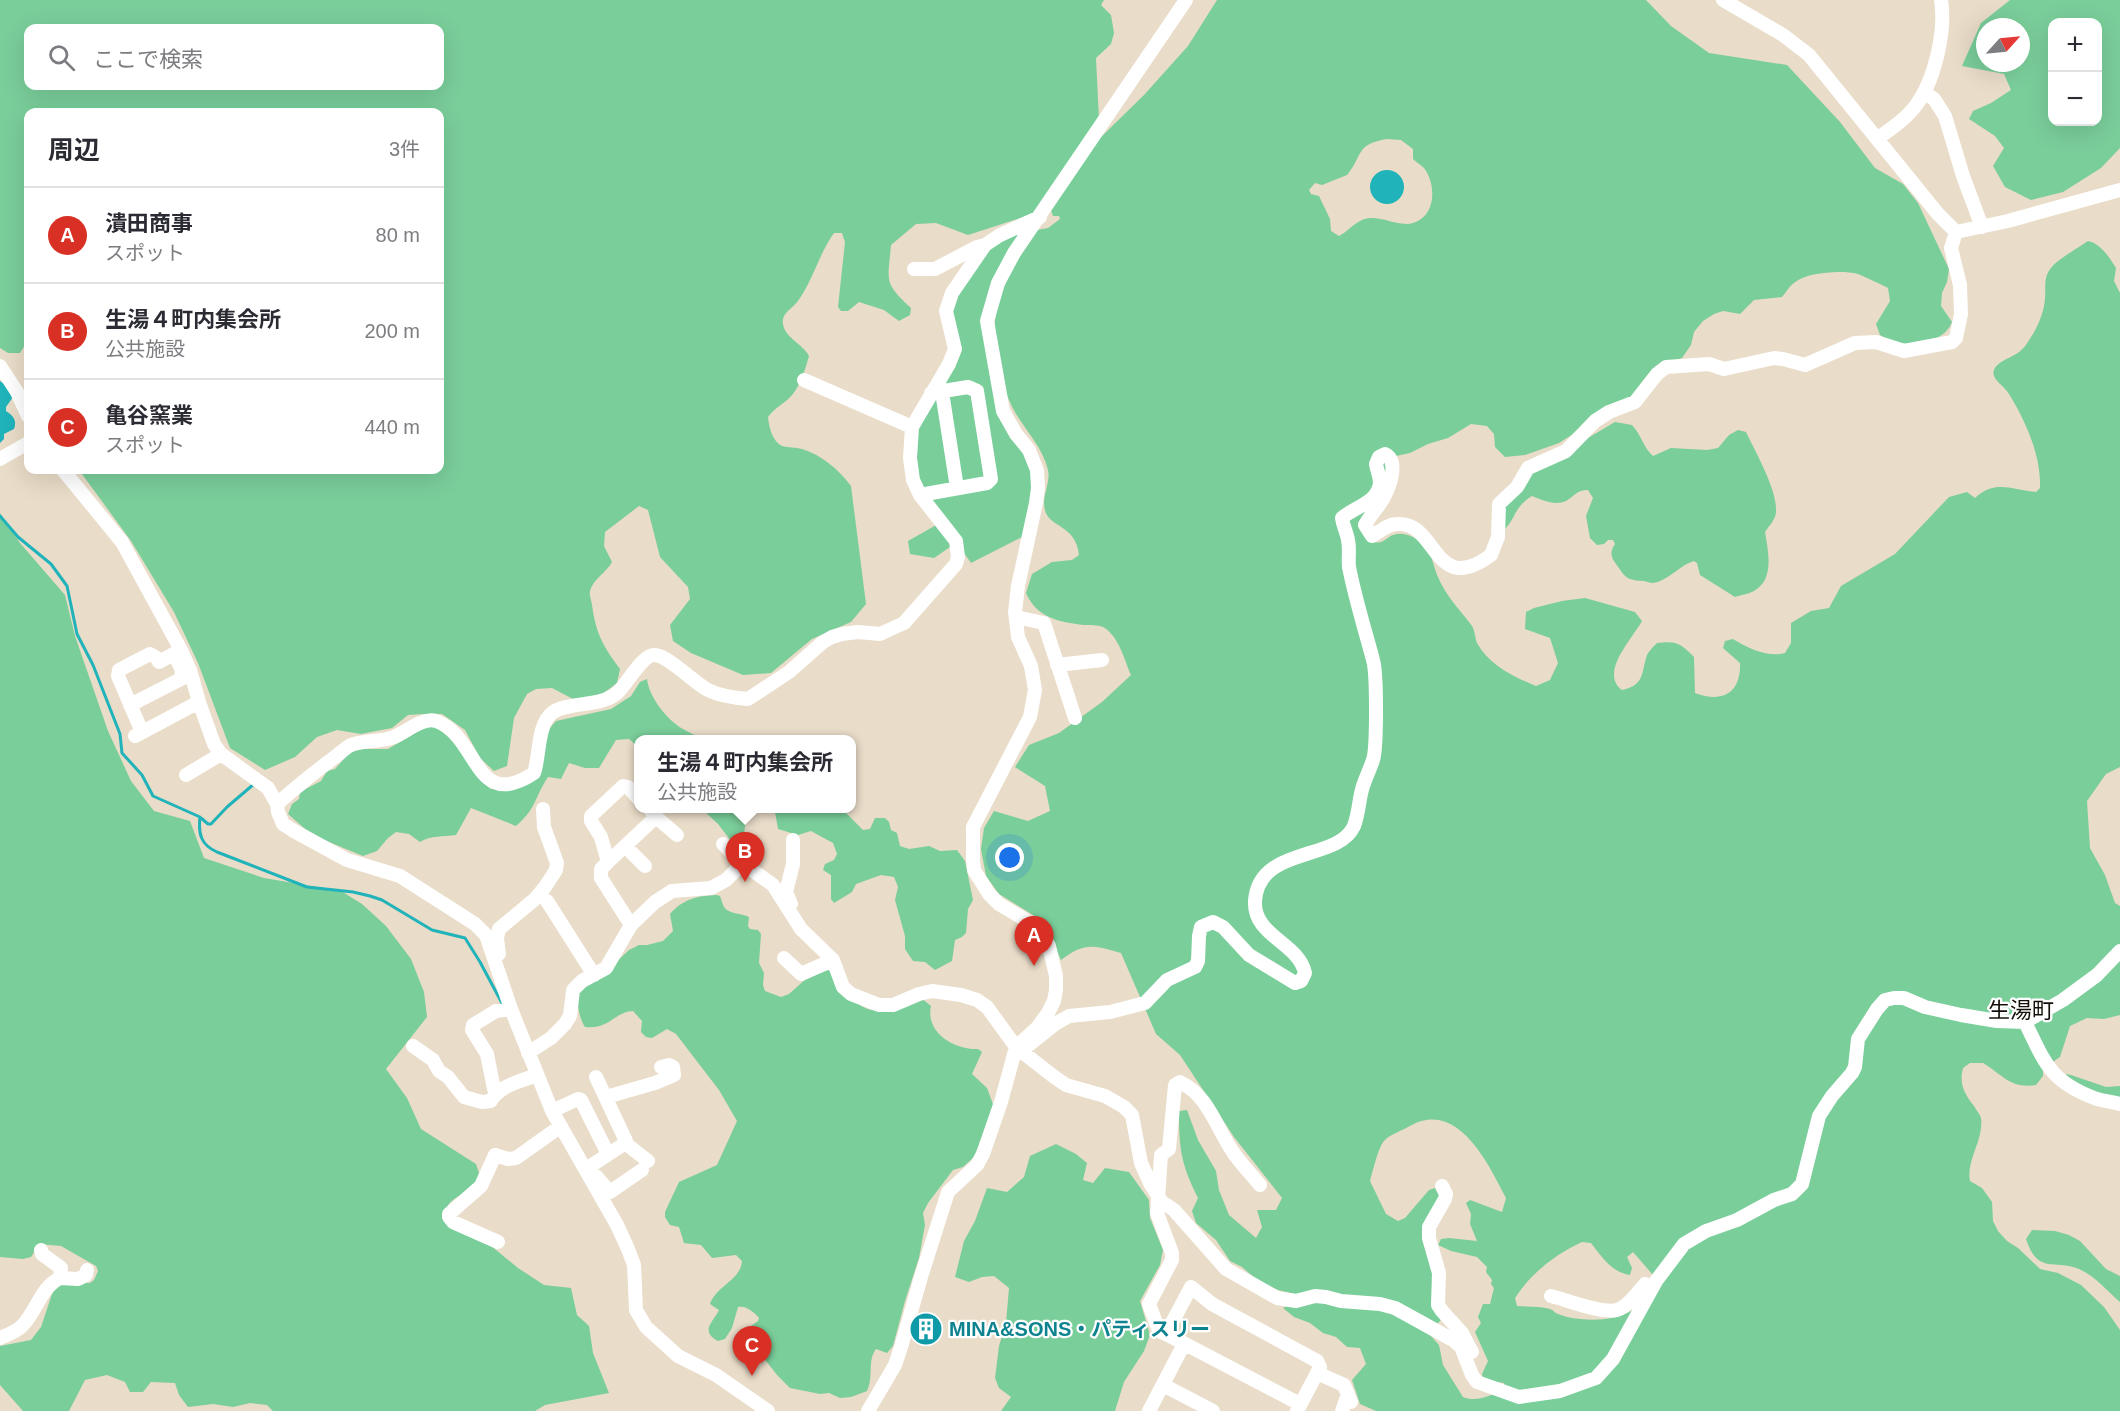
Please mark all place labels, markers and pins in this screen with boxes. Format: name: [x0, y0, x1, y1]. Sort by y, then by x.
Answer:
pin: B: [726, 832, 764, 882]
pin: A: [1014, 916, 1054, 966]
building icon: MINA&SONS・パティスリー: [908, 1311, 944, 1347]
place label: MINA&SONS・パティスリー: [949, 1318, 1210, 1340]
pin: C: [732, 1326, 771, 1376]

